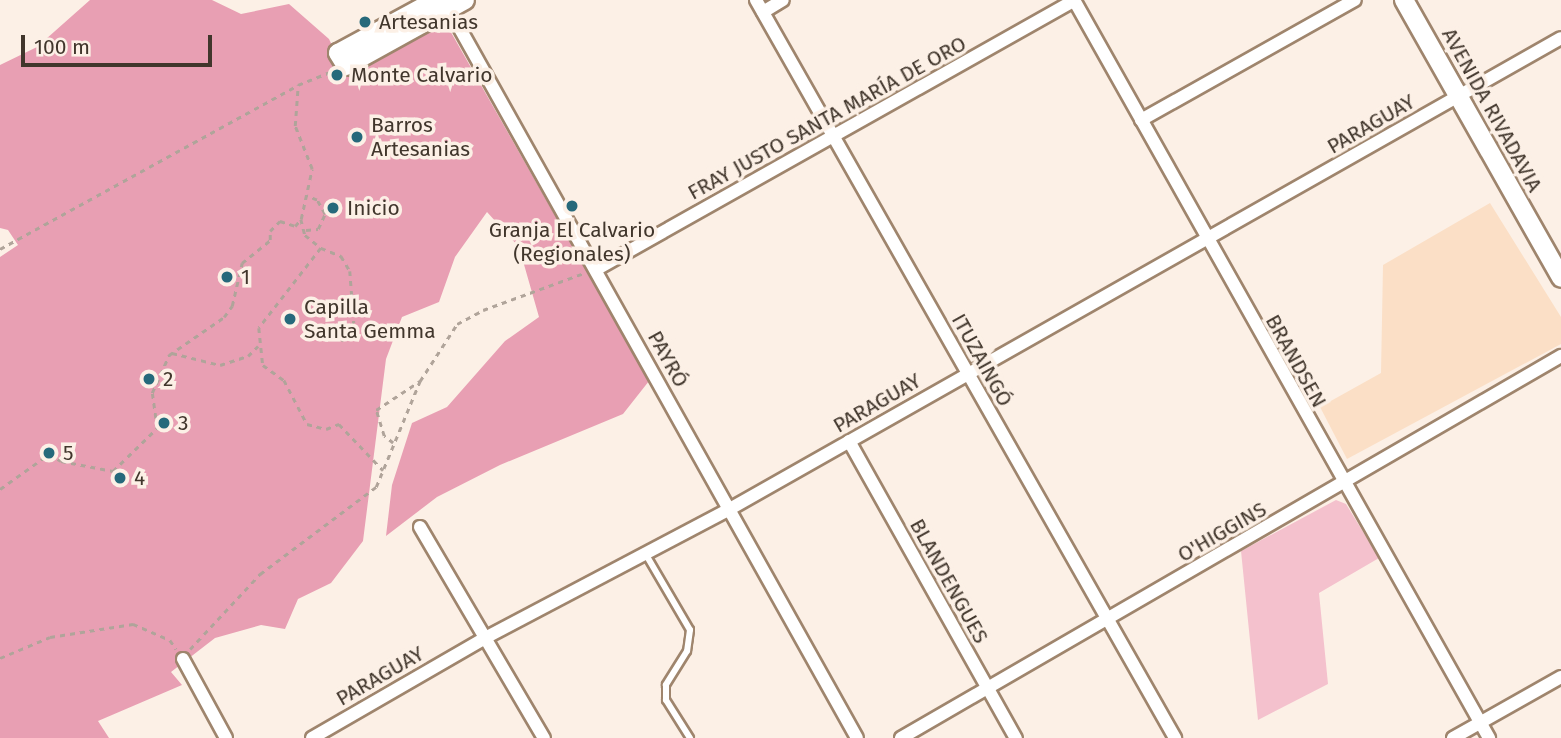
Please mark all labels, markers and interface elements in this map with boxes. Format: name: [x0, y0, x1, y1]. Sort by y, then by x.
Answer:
place label: Artesanias: [379, 9, 478, 35]
marker: Artesanias: [357, 14, 373, 30]
scale bar: [24, 21, 215, 65]
street label: AVENIDA RIVADAVIA: [1437, 24, 1547, 196]
street label: FRAY JUSTO SANTA MARÍA DE ORO: [683, 31, 971, 205]
text: 100 m: [34, 34, 90, 60]
place label: Monte Calvario: [351, 62, 493, 88]
marker: Monte Calvario: [329, 67, 345, 83]
street label: PARAGUAY: [1323, 89, 1419, 159]
place label: Barros Artesanias: [371, 112, 470, 162]
marker: Barros Artesanias: [349, 129, 365, 145]
place label: Inicio: [347, 195, 400, 221]
marker: Granja El Calvario (Regionales): [564, 198, 580, 214]
marker: Inicio: [325, 200, 341, 216]
place label: Granja El Calvario (Regionales): [489, 217, 655, 267]
place label: 1: [241, 264, 250, 290]
marker: 1: [219, 269, 235, 285]
place label: Capilla Santa Gemma: [304, 294, 436, 344]
street label: ITUZAINGÓ: [946, 309, 1018, 411]
street label: BRANDSEN: [1260, 310, 1332, 412]
marker: Capilla Santa Gemma: [282, 311, 298, 327]
street label: PAYRÓ: [642, 326, 694, 392]
place label: 2: [163, 366, 173, 392]
street label: PARAGUAY: [829, 368, 925, 438]
marker: 2: [141, 371, 157, 387]
place label: 3: [178, 410, 188, 436]
marker: 3: [156, 415, 172, 431]
place label: 5: [63, 440, 74, 466]
marker: 5: [41, 445, 57, 461]
place label: 4: [134, 465, 145, 491]
marker: 4: [112, 470, 128, 486]
street label: O'HIGGINS: [1173, 497, 1271, 567]
street label: BLANDENGUES: [904, 514, 994, 648]
street label: PARAGUAY: [332, 641, 428, 711]

